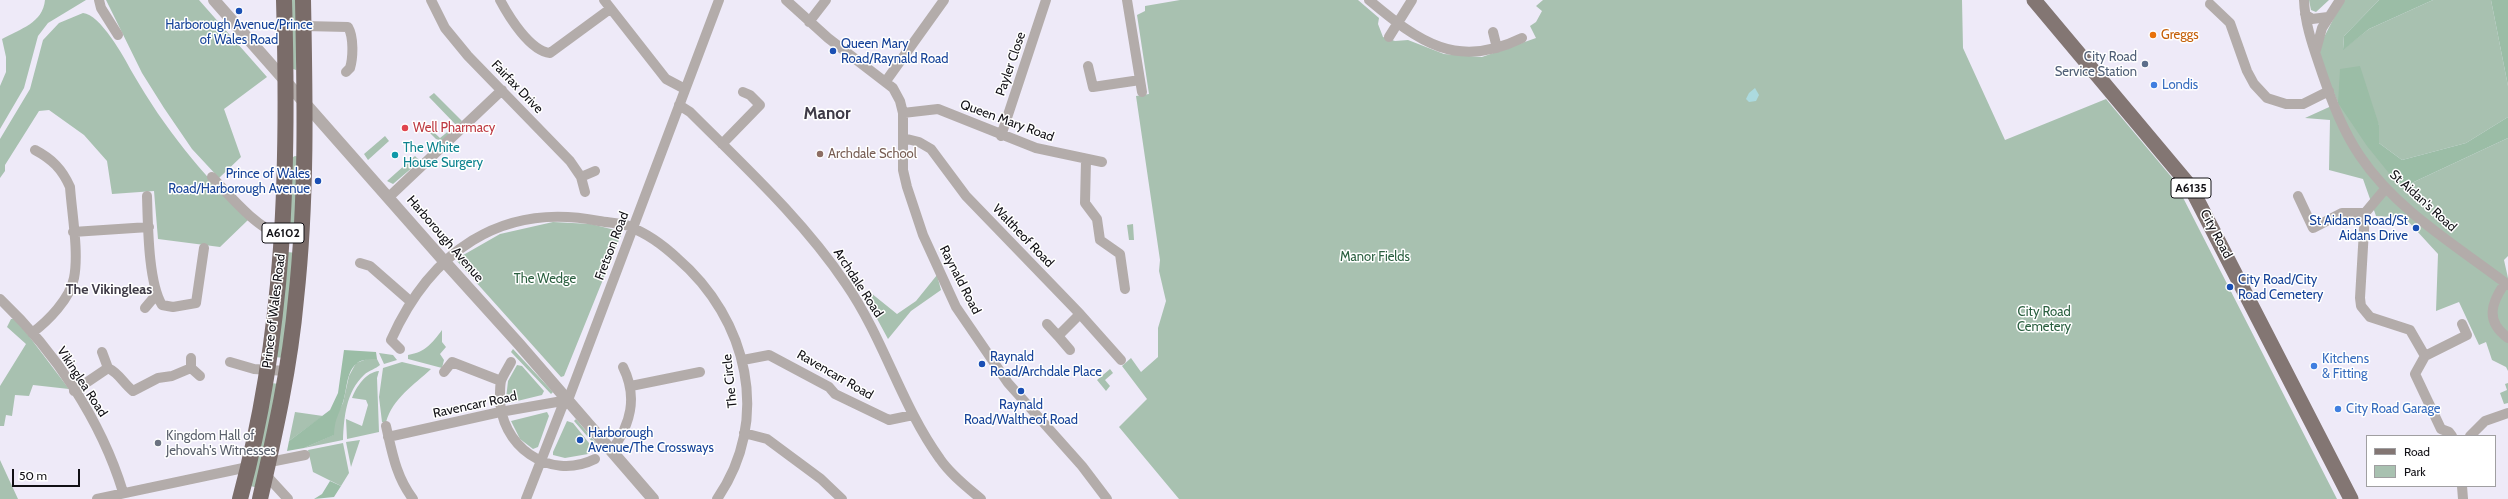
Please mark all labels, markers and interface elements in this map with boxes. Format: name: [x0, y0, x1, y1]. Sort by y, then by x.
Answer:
marker: Harborough Avenue/Prince of Wales Road: [234, 6, 244, 16]
place label: Harborough Avenue/Prince of Wales Road: [165, 17, 313, 48]
place label: Greggs: [2161, 27, 2199, 43]
street label: Payler Close: [993, 30, 1029, 98]
marker: Greggs: [2148, 30, 2158, 40]
place label: Queen Mary Road/Raynald Road: [841, 36, 949, 67]
marker: Queen Mary Road/Raynald Road: [828, 46, 838, 56]
place label: City Road Service Station: [2055, 49, 2137, 80]
street label: Fairfax Drive: [488, 57, 546, 117]
marker: City Road Service Station: [2140, 59, 2150, 69]
place label: Londis: [2162, 77, 2198, 93]
marker: Londis: [2149, 80, 2159, 90]
street label: Queen Mary Road: [958, 97, 1056, 145]
district label: Manor: [803, 104, 851, 124]
place label: Well Pharmacy: [413, 120, 495, 136]
marker: Well Pharmacy: [400, 123, 410, 133]
place label: The White House Surgery: [403, 140, 483, 171]
place label: Archdale School: [828, 146, 917, 162]
marker: Archdale School: [815, 149, 825, 159]
marker: The White House Surgery: [390, 150, 400, 160]
place label: Prince of Wales Road/Harborough Avenue: [168, 166, 310, 197]
street label: St Aidan's Road: [2386, 167, 2460, 235]
marker: Prince of Wales Road/Harborough Avenue: [313, 176, 323, 186]
road number: A6135: [2171, 178, 2211, 198]
street label: Harborough Avenue: [403, 193, 487, 285]
street label: Waltheof Road: [989, 201, 1057, 271]
street label: City Road: [2197, 207, 2235, 261]
street label: Fretson Road: [592, 210, 632, 282]
place label: St Aidans Road/St Aidans Drive: [2309, 213, 2408, 244]
road number: A6102: [262, 223, 304, 243]
marker: St Aidans Road/St Aidans Drive: [2411, 223, 2421, 233]
street label: Raynald Road: [936, 243, 984, 317]
street label: Archdale Road: [830, 246, 886, 320]
park label: Manor Fields: [1340, 249, 1410, 265]
street label: Prince of Wales Road: [259, 253, 289, 369]
park label: The Wedge: [514, 271, 576, 287]
place label: City Road/City Road Cemetery: [2238, 272, 2323, 303]
district label: The Vikingleas: [66, 282, 152, 298]
marker: City Road/City Road Cemetery: [2225, 282, 2235, 292]
park label: City Road Cemetery: [2017, 304, 2071, 335]
street label: Vikinglea Road: [54, 344, 110, 420]
street label: Ravencarr Road: [794, 347, 876, 403]
place label: Raynald Road/Archdale Place: [990, 349, 1102, 380]
place label: Kitchens & Fitting: [2322, 351, 2369, 382]
street label: The Circle: [719, 353, 741, 409]
marker: Raynald Road/Archdale Place: [977, 359, 987, 369]
marker: Kitchens & Fitting: [2309, 361, 2319, 371]
marker: Raynald Road/Waltheof Road: [1016, 386, 1026, 396]
street label: Ravencarr Road: [432, 388, 518, 422]
place label: Raynald Road/Waltheof Road: [964, 397, 1078, 428]
place label: City Road Garage: [2346, 401, 2441, 417]
marker: City Road Garage: [2333, 404, 2343, 414]
place label: Harborough Avenue/The Crossways: [588, 425, 714, 456]
place label: Kingdom Hall of Jehovah's Witnesses: [166, 428, 276, 459]
marker: Harborough Avenue/The Crossways: [575, 435, 585, 445]
legend: [2366, 435, 2496, 487]
marker: Kingdom Hall of Jehovah's Witnesses: [153, 438, 163, 448]
text: Road: [2404, 444, 2430, 459]
scale bar: [14, 461, 82, 487]
text: Park: [2404, 464, 2426, 479]
text: 50 m: [19, 468, 47, 483]

